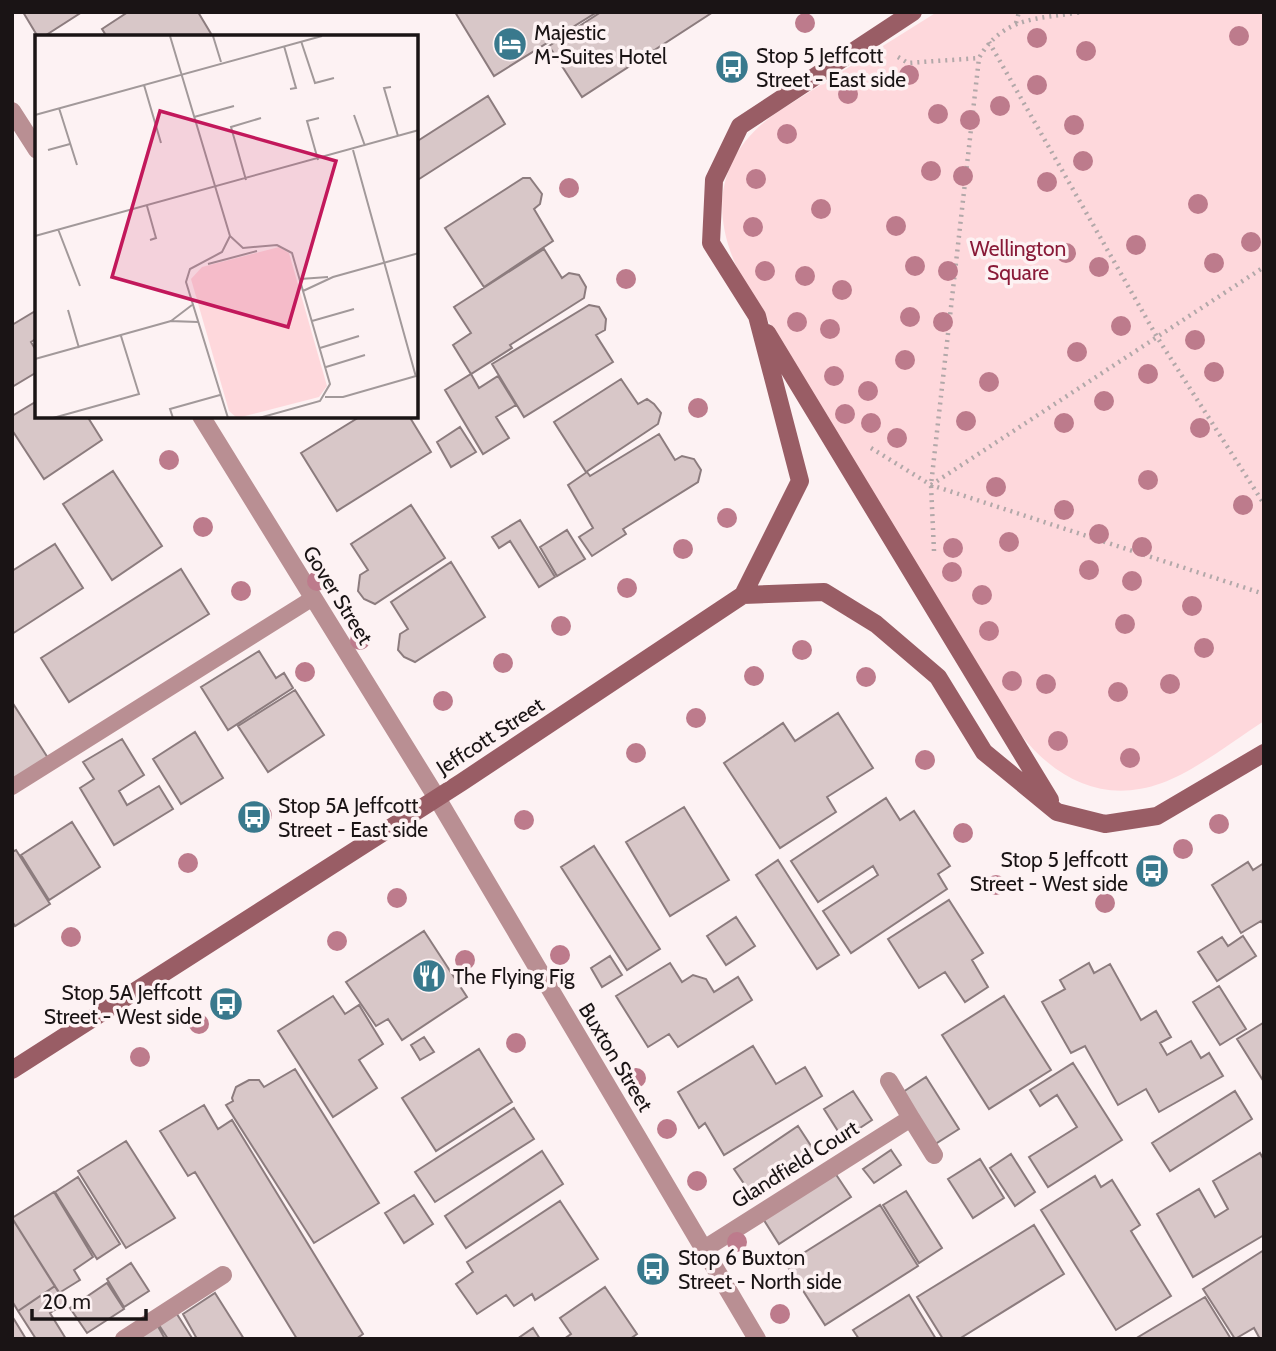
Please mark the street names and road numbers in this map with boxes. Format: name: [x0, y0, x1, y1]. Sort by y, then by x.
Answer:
street label: Gover Street: [298, 541, 378, 649]
street label: Jeffcott Street: [431, 692, 548, 781]
street label: Buxton Street: [574, 998, 658, 1116]
street label: Glandfield Court: [727, 1115, 863, 1213]

